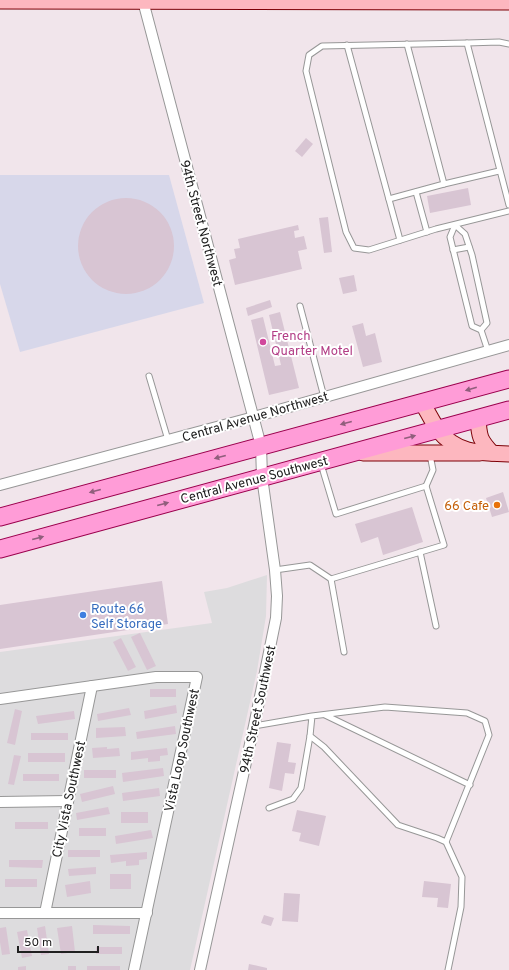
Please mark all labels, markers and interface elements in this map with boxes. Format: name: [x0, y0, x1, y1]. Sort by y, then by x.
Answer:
street label: 94th Street Northwest: [175, 159, 225, 289]
place label: French Quarter Motel: [271, 329, 353, 360]
marker: French Quarter Motel: [258, 337, 268, 347]
one-way arrow: [465, 386, 477, 392]
street label: Central Avenue Northwest: [180, 389, 331, 447]
one-way arrow: [340, 420, 352, 426]
one-way arrow: [404, 434, 416, 440]
street label: Central Avenue Southwest: [179, 454, 330, 508]
one-way arrow: [214, 454, 226, 460]
one-way arrow: [89, 488, 101, 494]
place label: 66 Cafe: [444, 499, 489, 515]
marker: 66 Cafe: [492, 500, 502, 510]
one-way arrow: [157, 501, 169, 507]
one-way arrow: [32, 535, 44, 541]
place label: Route 66 Self Storage: [91, 602, 162, 633]
marker: Route 66 Self Storage: [78, 610, 88, 620]
street label: 94th Street Southwest: [238, 644, 280, 775]
street label: Vista Loop Southwest: [162, 687, 204, 814]
street label: City Vista Southwest: [50, 739, 90, 859]
scale bar: [18, 928, 98, 954]
text: 50 m: [24, 935, 52, 951]

